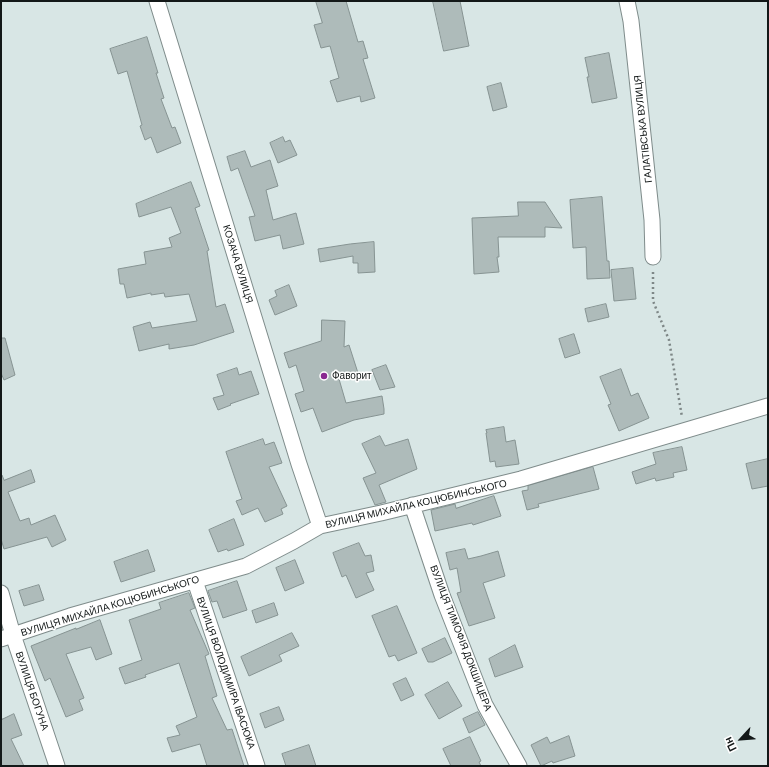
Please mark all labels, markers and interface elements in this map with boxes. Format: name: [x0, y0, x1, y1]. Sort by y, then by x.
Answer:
street label: ГАЛАТІВСЬКА ВУЛИЦЯ: [631, 75, 655, 183]
street label: КОЗАЧА ВУЛИЦЯ: [220, 223, 256, 305]
place label: Фаворит: [332, 370, 372, 382]
marker: Фаворит: [319, 371, 329, 381]
street label: ВУЛИЦЯ МИХАЙЛА КОЦЮБИНСЬКОГО: [324, 477, 508, 531]
street label: ВУЛИЦЯ ТИМОФІЯ ДОКШИЦЕРА: [428, 563, 494, 713]
street label: ВУЛИЦЯ МИХАЙЛА КОЦЮБИНСЬКОГО: [19, 573, 201, 639]
street label: ВУЛИЦЯ ВОЛОДИМИРА ІВАСЮКА: [194, 595, 258, 751]
street label: ВУЛИЦЯ БОГУНА: [13, 650, 51, 732]
north arrow: [721, 719, 761, 759]
text: Пн: [721, 735, 739, 754]

